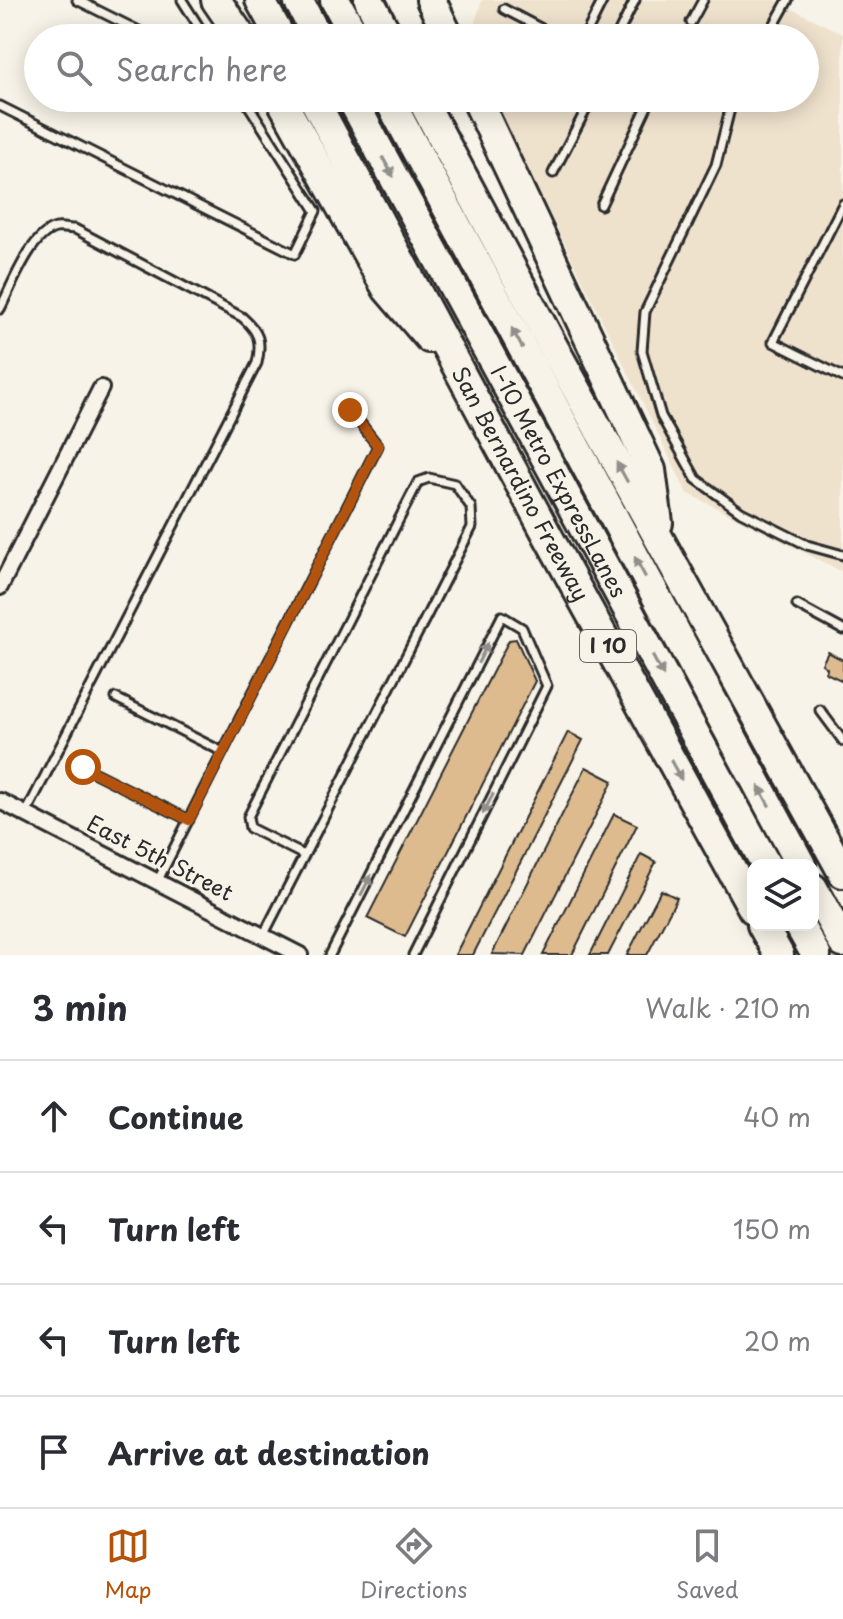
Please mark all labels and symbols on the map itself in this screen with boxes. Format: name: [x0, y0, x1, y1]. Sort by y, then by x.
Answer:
one-way arrow: [381, 155, 395, 178]
one-way arrow: [511, 327, 524, 350]
street label: I-10 Metro ExpressLanes: [483, 359, 636, 603]
street label: San Bernardino Freeway: [445, 360, 599, 607]
route end: [332, 392, 368, 428]
one-way arrow: [616, 461, 630, 483]
one-way arrow: [634, 556, 647, 579]
road number: I 10: [580, 630, 636, 662]
one-way arrow: [476, 642, 490, 665]
one-way arrow: [651, 655, 664, 678]
route start: [65, 749, 101, 785]
one-way arrow: [669, 759, 683, 782]
one-way arrow: [757, 785, 770, 808]
one-way arrow: [481, 793, 495, 816]
street label: East 5th Street: [82, 806, 240, 908]
one-way arrow: [359, 874, 372, 897]

